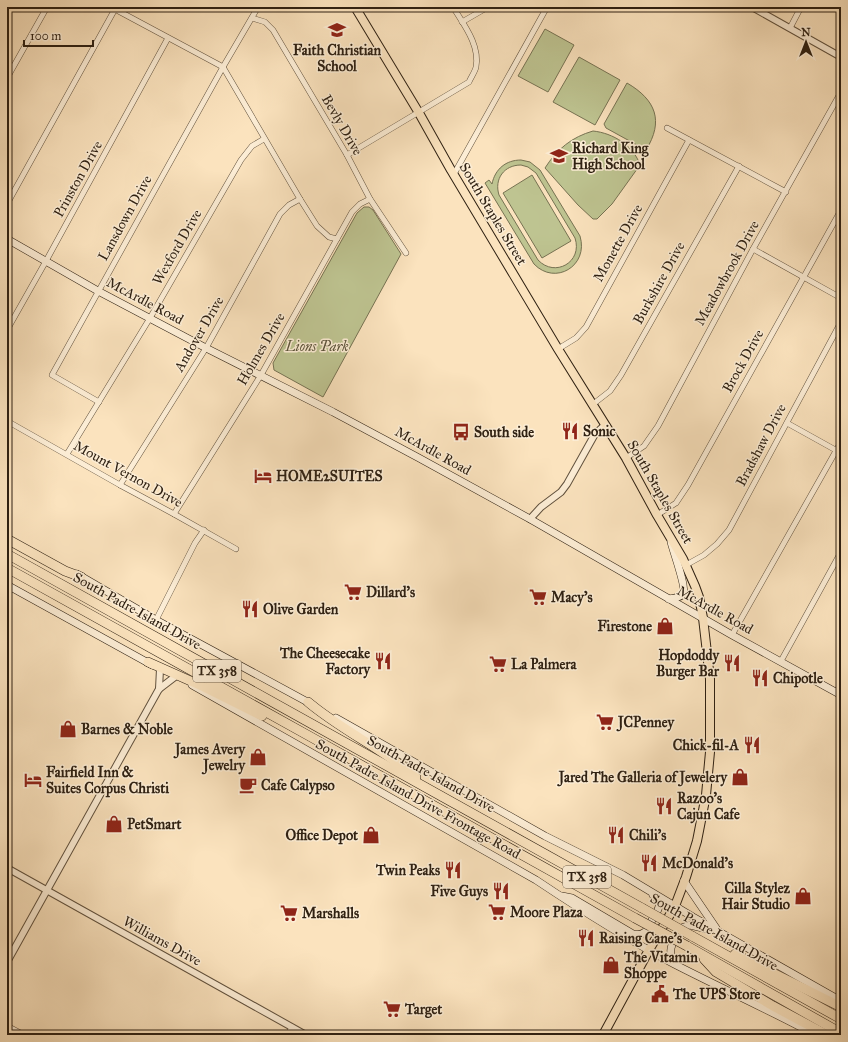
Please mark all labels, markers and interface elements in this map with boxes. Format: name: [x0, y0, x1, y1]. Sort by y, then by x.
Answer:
school or university icon: Faith Christian School: [327, 20, 347, 40]
scale bar: [24, 22, 93, 48]
north arrow: [786, 22, 826, 62]
text: N: [801, 26, 811, 39]
text: 100 m: [30, 29, 61, 43]
place label: Faith Christian School: [293, 42, 381, 75]
street label: Bevly Drive: [318, 92, 366, 159]
street label: Prinston Drive: [50, 138, 106, 220]
place label: Richard King High School: [572, 140, 649, 174]
school or university icon: Richard King High School: [549, 146, 569, 166]
street label: South Staples Street: [456, 160, 530, 268]
street label: Lansdown Drive: [94, 172, 156, 264]
street label: Monette Drive: [590, 201, 646, 285]
street label: Wexford Drive: [149, 206, 205, 288]
street label: Meadowbrook Drive: [691, 217, 763, 328]
street label: Burkshire Drive: [629, 239, 689, 327]
street label: McArdle Road: [104, 274, 186, 328]
street label: Andover Drive: [170, 293, 227, 376]
street label: Holmes Drive: [233, 310, 289, 388]
street label: Brock Drive: [719, 326, 767, 395]
park label: Lions Park: [285, 338, 349, 355]
street label: Bradshaw Drive: [732, 401, 790, 489]
restaurant icon: Sonic: [560, 421, 580, 441]
bus stop icon: South side: [451, 422, 471, 442]
street label: McArdle Road: [392, 423, 474, 479]
place label: Sonic: [583, 423, 616, 440]
place label: South side: [474, 424, 534, 441]
street label: Mount Vernon Drive: [71, 437, 186, 511]
street label: South Staples Street: [623, 437, 697, 547]
hotel icon: HOME2SUITES: [253, 466, 273, 486]
place label: HOME2SUITES: [276, 468, 383, 485]
street label: South Padre Island Drive: [70, 569, 204, 653]
supermarket icon: Dillard's: [343, 582, 363, 602]
street label: McArdle Road: [674, 582, 756, 638]
place label: Dillard's: [366, 584, 415, 601]
supermarket icon: Macy's: [528, 587, 548, 607]
place label: Macy's: [551, 589, 593, 607]
restaurant icon: Olive Garden: [240, 599, 260, 619]
place label: Olive Garden: [263, 601, 339, 618]
shop icon: Firestone: [655, 616, 675, 636]
place label: Firestone: [597, 618, 652, 635]
place label: The Cheesecake Factory: [279, 645, 371, 679]
place label: Hopdoddy Burger Bar: [656, 647, 720, 681]
restaurant icon: The Cheesecake Factory: [373, 651, 393, 671]
restaurant icon: Hopdoddy Burger Bar: [722, 653, 742, 673]
supermarket icon: La Palmera: [488, 654, 508, 674]
place label: La Palmera: [511, 656, 578, 673]
road number: TX 358: [193, 660, 241, 682]
restaurant icon: Chipotle: [750, 668, 770, 688]
place label: Chipotle: [773, 670, 823, 688]
supermarket icon: JCPenney: [595, 712, 615, 732]
place label: JCPenney: [616, 714, 675, 732]
shop icon: Barnes & Noble: [58, 719, 78, 739]
place label: Barnes & Noble: [81, 721, 173, 738]
street label: South Padre Island Drive: [364, 732, 498, 816]
street label: South Padre Island Drive Frontage Road: [313, 735, 523, 863]
restaurant icon: Chick-fil-A: [742, 735, 762, 755]
place label: Chick-fil-A: [673, 737, 740, 754]
place label: James Avery Jewelry: [173, 741, 246, 775]
shop icon: James Avery Jewelry: [248, 747, 268, 767]
place label: Fairfield Inn & Suites Corpus Christi: [46, 764, 169, 798]
shop icon: Jared The Galleria of Jewelery: [730, 767, 750, 787]
place label: Jared The Galleria of Jewelery: [557, 769, 728, 787]
hotel icon: Fairfield Inn & Suites Corpus Christi: [23, 770, 43, 790]
cafe icon: Cafe Calypso: [238, 775, 258, 795]
place label: Cafe Calypso: [261, 777, 335, 795]
place label: Razoo's Cajun Cafe: [677, 790, 740, 824]
restaurant icon: Razoo's Cajun Cafe: [654, 796, 674, 816]
shop icon: PetSmart: [104, 814, 124, 834]
place label: PetSmart: [127, 816, 181, 833]
shop icon: Office Depot: [361, 825, 381, 845]
restaurant icon: Chili's: [606, 825, 626, 845]
place label: Office Depot: [285, 827, 358, 845]
place label: Chili's: [629, 827, 666, 844]
restaurant icon: McDonald's: [639, 853, 659, 873]
place label: McDonald's: [662, 855, 733, 872]
restaurant icon: Twin Peaks: [443, 860, 463, 880]
place label: Twin Peaks: [375, 862, 440, 879]
road number: TX 358: [563, 866, 611, 888]
place label: Cilla Stylez Hair Studio: [721, 880, 791, 913]
restaurant icon: Five Guys: [491, 881, 511, 901]
place label: Five Guys: [430, 883, 488, 901]
shop icon: Cilla Stylez Hair Studio: [793, 886, 813, 906]
street label: South Padre Island Drive: [647, 890, 781, 974]
supermarket icon: Moore Plaza: [487, 902, 507, 922]
supermarket icon: Marshalls: [279, 903, 299, 923]
place label: Moore Plaza: [510, 904, 584, 921]
place label: Marshalls: [302, 905, 359, 922]
street label: Williams Drive: [120, 913, 204, 970]
restaurant icon: Raising Cane's: [576, 928, 596, 948]
place label: Raising Cane's: [599, 930, 682, 948]
place label: The Vitamin Shoppe: [623, 949, 698, 983]
shop icon: The Vitamin Shoppe: [601, 955, 621, 975]
public building icon: The UPS Store: [650, 984, 670, 1004]
place label: The UPS Store: [672, 986, 761, 1003]
supermarket icon: Target: [382, 999, 402, 1019]
place label: Target: [404, 1001, 442, 1019]

